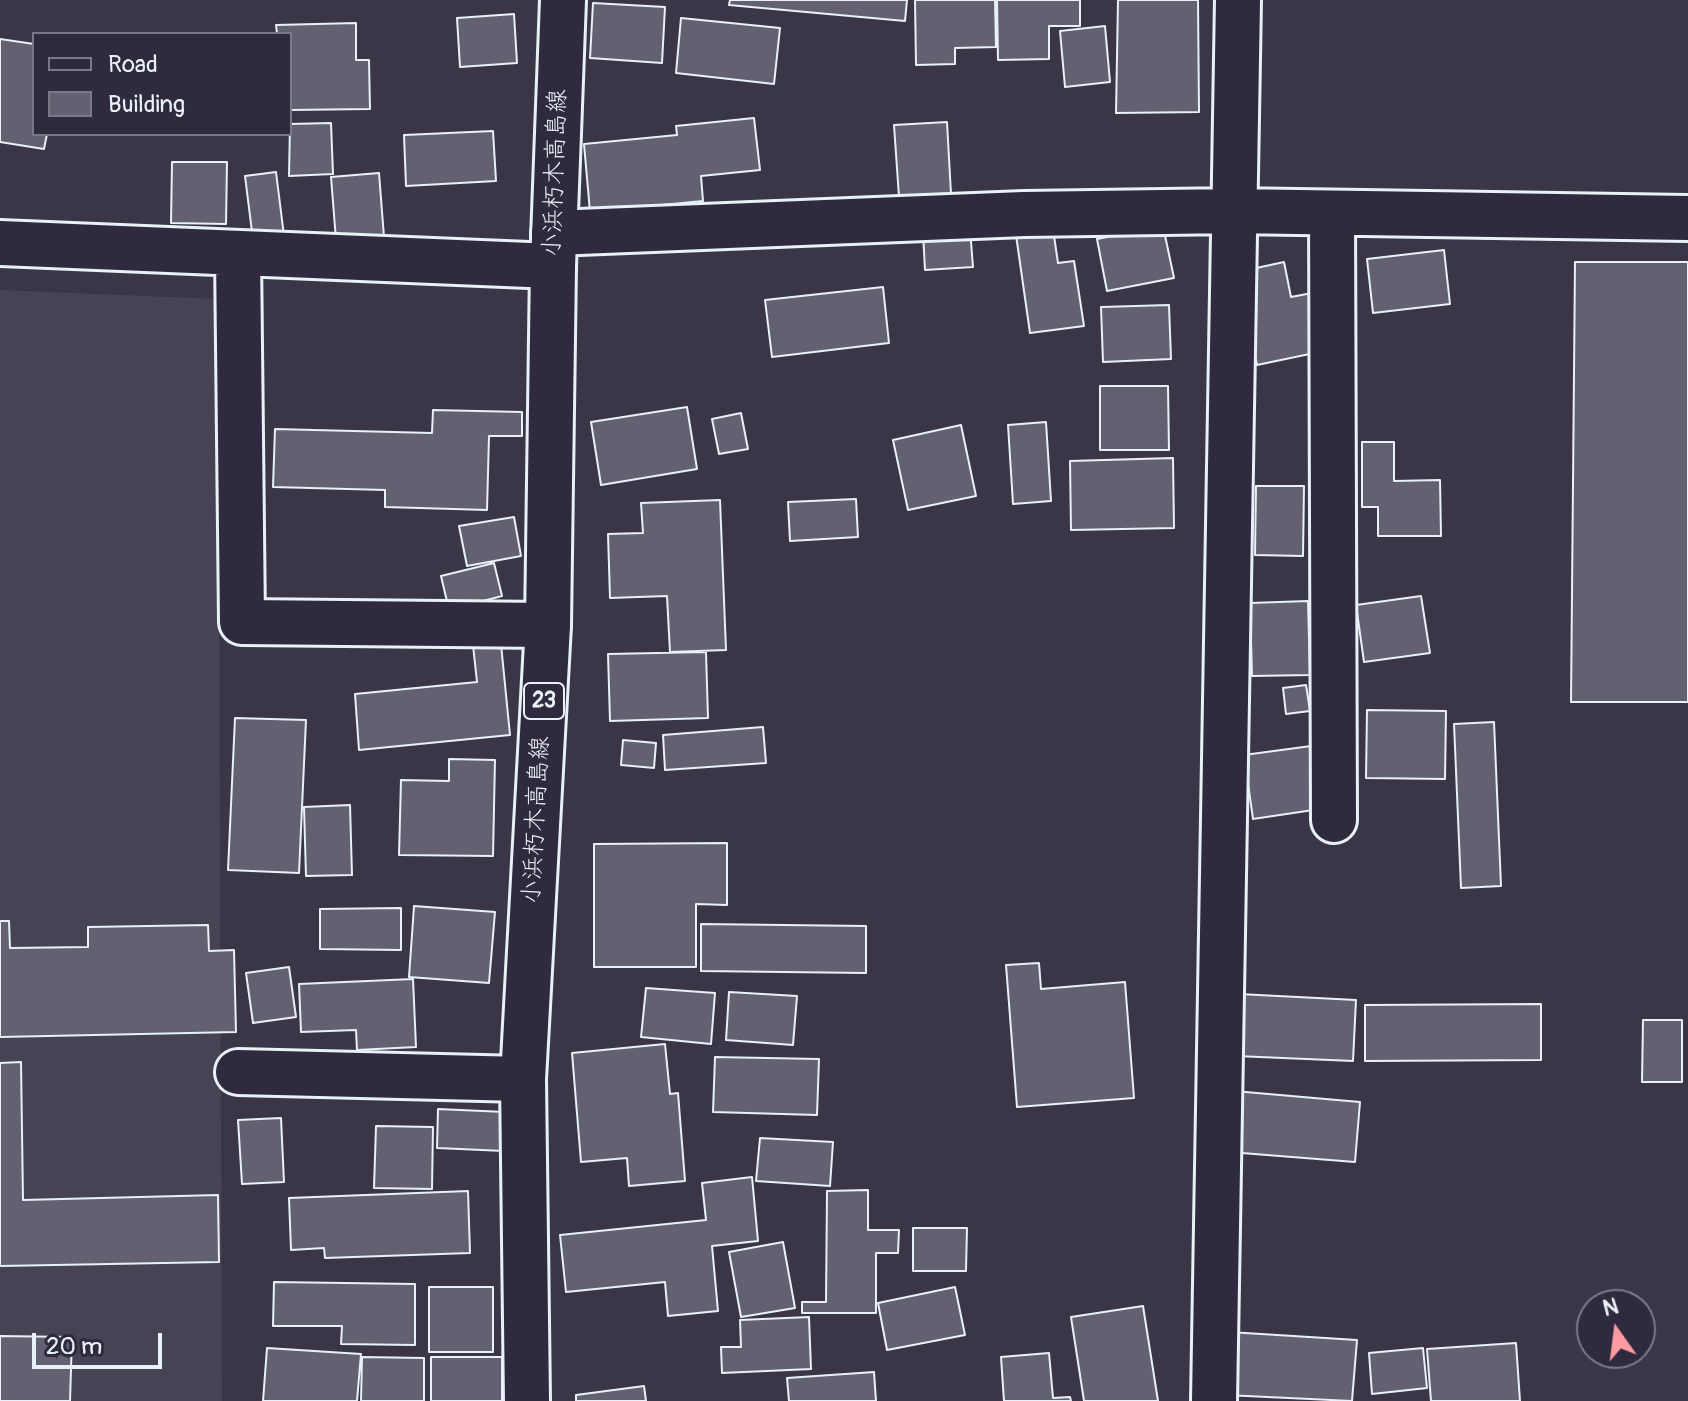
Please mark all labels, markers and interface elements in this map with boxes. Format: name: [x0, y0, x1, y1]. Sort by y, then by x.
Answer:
legend: [32, 32, 292, 136]
text: Road: [108, 50, 158, 79]
street label: 小浜朽木高島線: [539, 89, 573, 257]
text: Building: [108, 90, 185, 119]
road number: 23: [524, 683, 564, 719]
street label: 小浜朽木高島線: [518, 735, 556, 905]
north arrow: [1576, 1289, 1656, 1369]
text: N: [1600, 1292, 1621, 1323]
scale bar: [36, 1317, 166, 1367]
text: 20 m: [46, 1332, 102, 1361]

